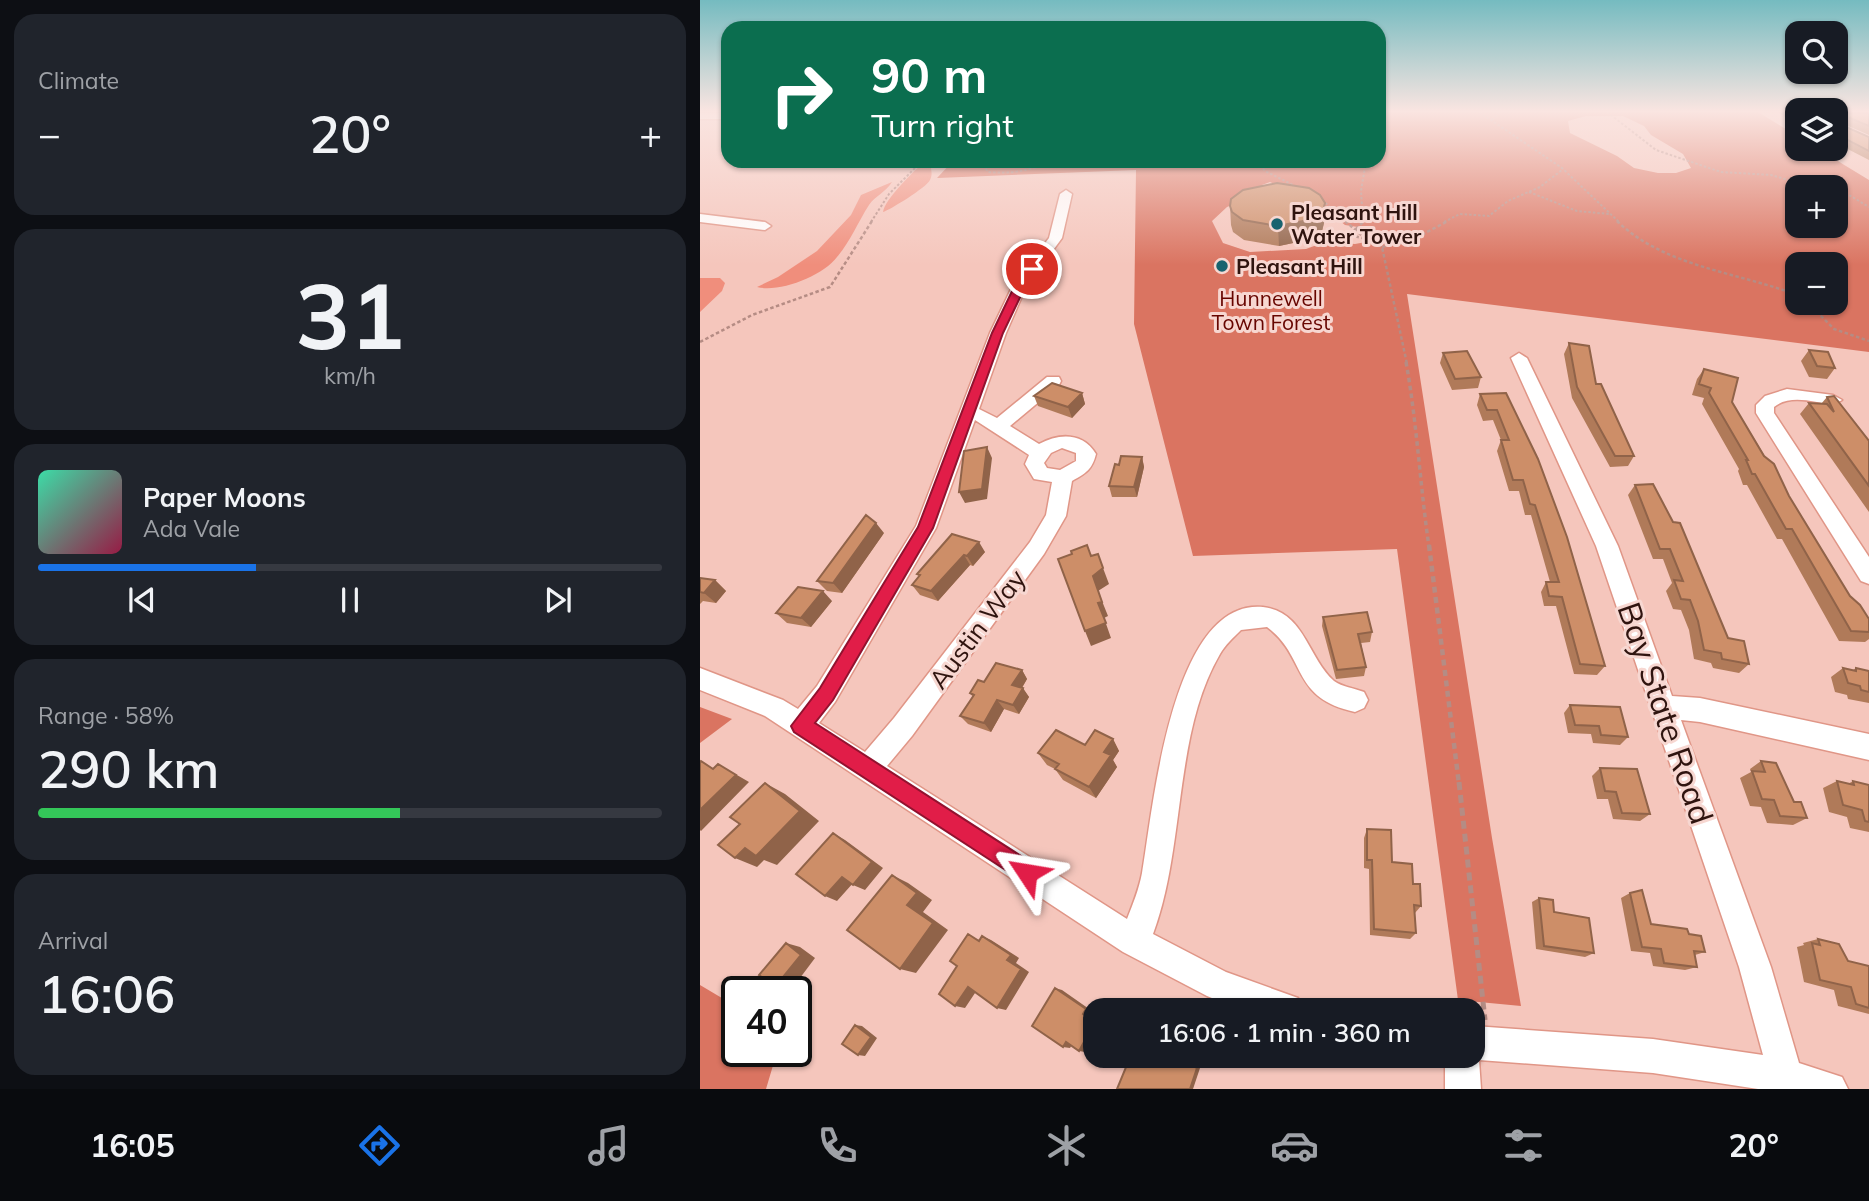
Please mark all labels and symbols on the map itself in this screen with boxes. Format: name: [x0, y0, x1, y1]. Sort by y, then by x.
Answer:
place label: Pleasant Hill Water Tower: [1291, 199, 1422, 249]
marker: Pleasant Hill Water Tower: [1269, 216, 1285, 232]
pin: [1002, 239, 1062, 299]
place label: Pleasant Hill: [1236, 253, 1363, 279]
marker: Pleasant Hill: [1214, 258, 1230, 274]
park label: Hunnewell Town Forest: [1212, 285, 1330, 335]
street label: Austin Way: [921, 563, 1033, 695]
street label: Bay State Road: [1609, 597, 1723, 829]
position arrow: [990, 836, 1064, 910]
speed limit sign: 40: [721, 976, 812, 1067]

